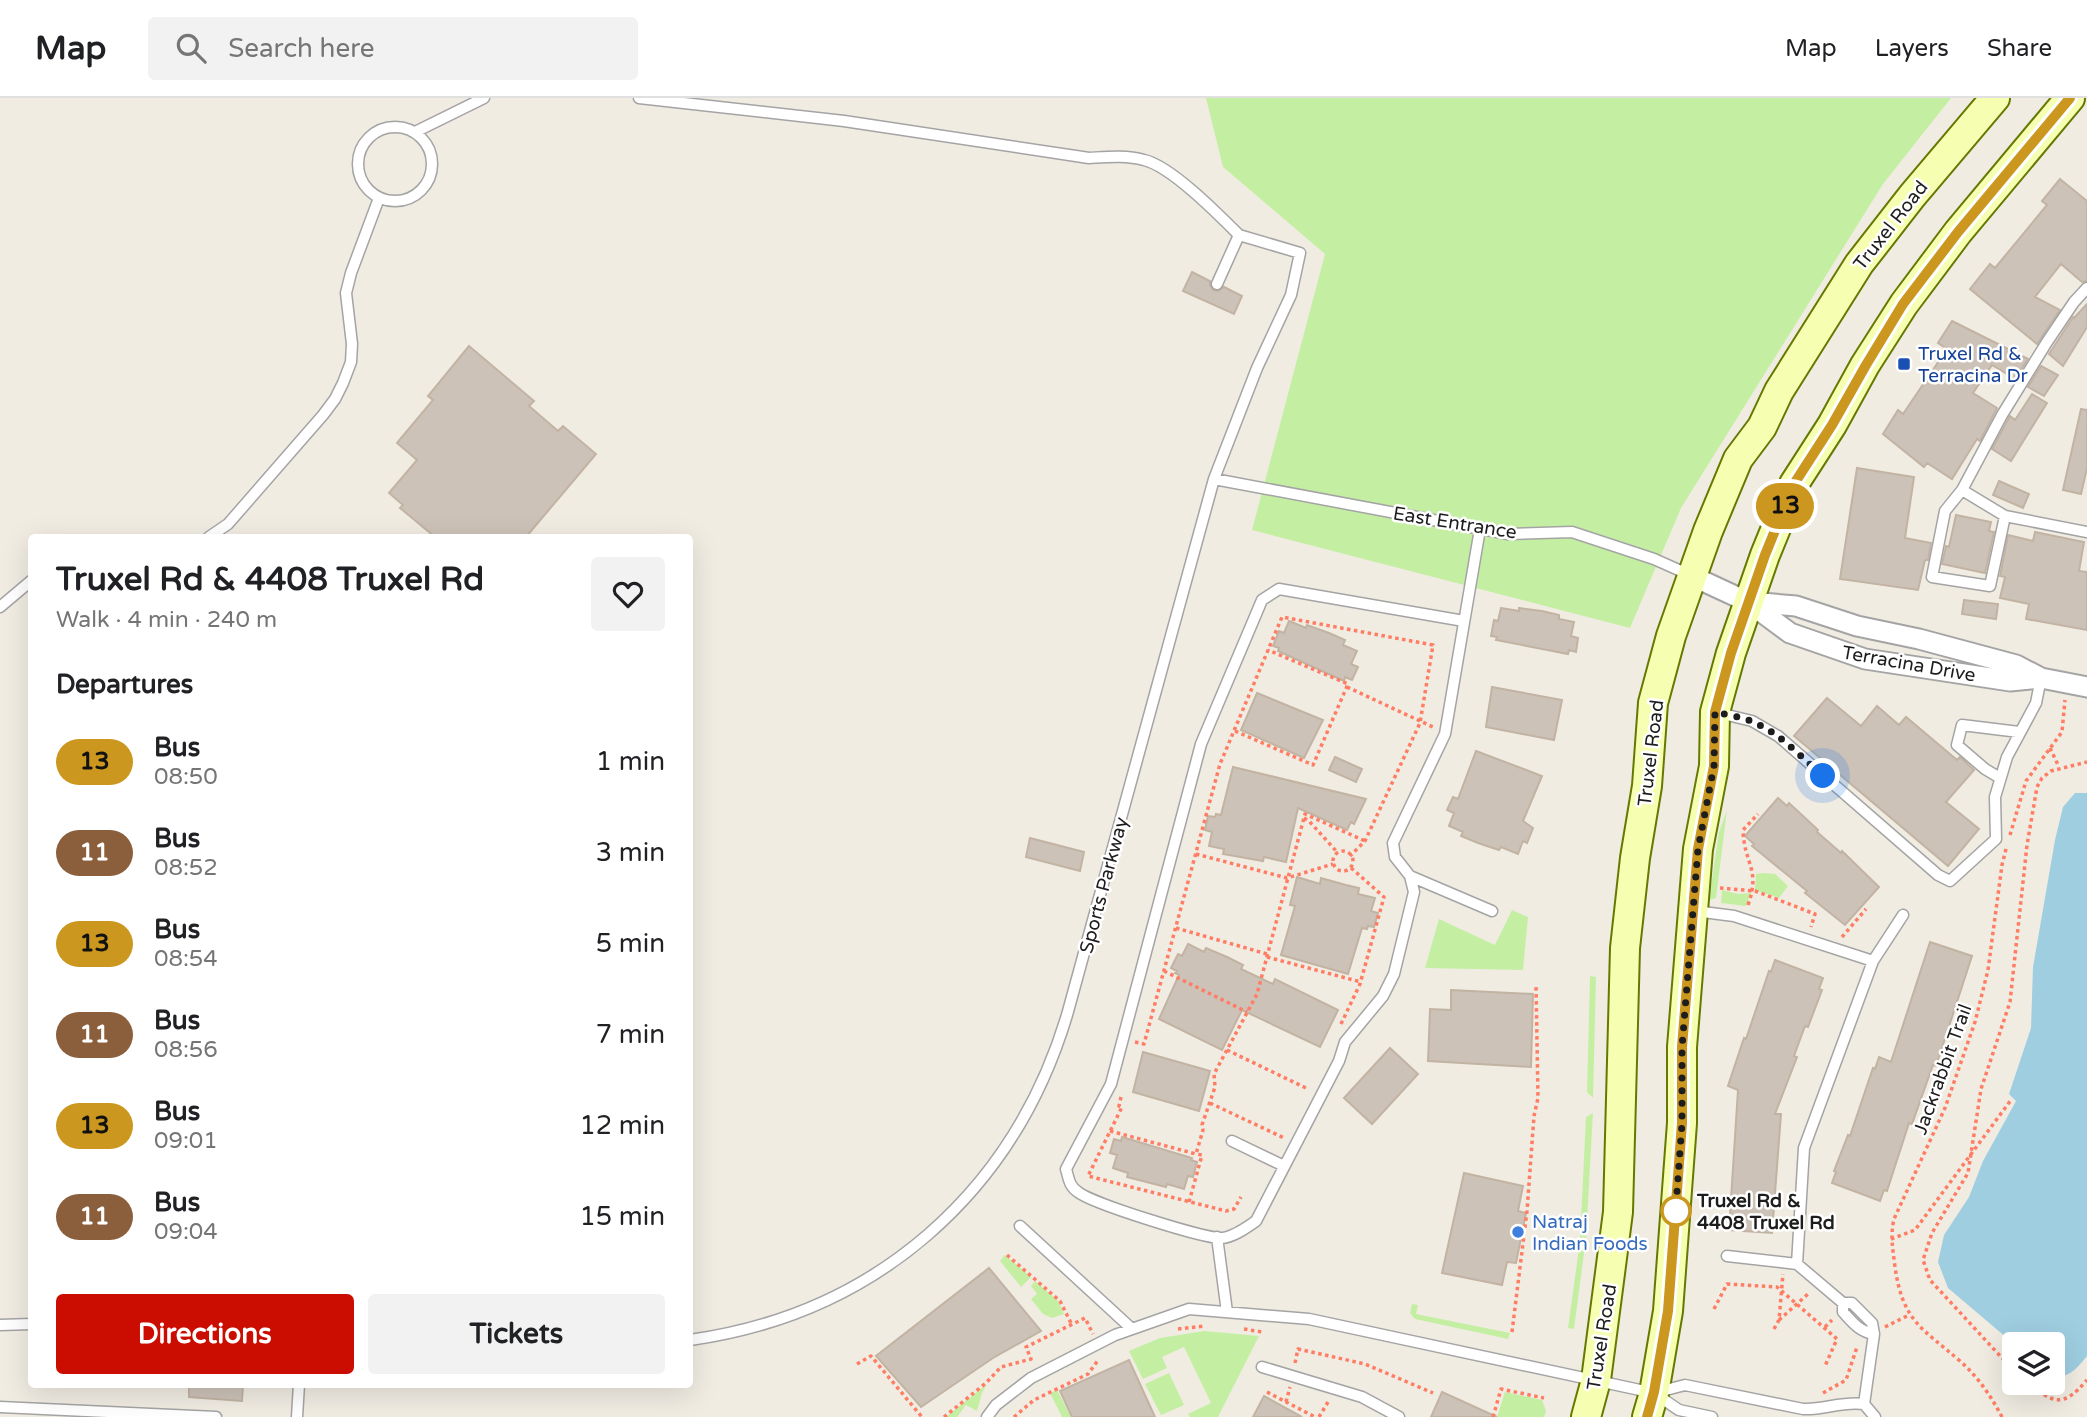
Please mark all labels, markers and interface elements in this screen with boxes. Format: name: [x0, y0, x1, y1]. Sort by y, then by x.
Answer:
search box: [148, 17, 638, 80]
text: Map: [35, 29, 106, 68]
icon: search: [172, 29, 210, 67]
text: Search here: [228, 33, 374, 64]
text: Map: [1785, 34, 1837, 63]
text: Layers: [1875, 34, 1949, 63]
text: Share: [1987, 34, 2052, 63]
street label: Truxel Road: [1849, 177, 1932, 275]
place label: Truxel Rd & Terracina Dr: [1918, 343, 2028, 387]
marker: Truxel Rd & Terracina Dr: [1896, 356, 1912, 372]
line badge: 13: [1754, 483, 1816, 529]
text: 13: [1770, 491, 1800, 520]
street label: East Entrance: [1391, 502, 1518, 544]
button: heart: [591, 557, 665, 631]
text: Truxel Rd & 4408 Truxel Rd: [56, 560, 484, 599]
text: Walk · 4 min · 240 m: [56, 606, 277, 634]
street label: Terracina Drive: [1840, 641, 1977, 687]
text: Departures: [56, 669, 193, 700]
street label: Truxel Road: [1634, 699, 1668, 808]
text: Bus: [154, 732, 200, 763]
text: 1 min: [596, 746, 665, 777]
text: 13: [79, 747, 110, 776]
your location: [1805, 758, 1840, 793]
text: 08:50: [154, 763, 218, 791]
street label: Sports Parkway: [1075, 815, 1133, 956]
text: Bus: [154, 823, 200, 854]
text: 3 min: [596, 837, 665, 868]
text: 11: [79, 838, 110, 867]
text: 08:52: [154, 854, 218, 882]
text: Bus: [154, 914, 200, 945]
text: 5 min: [596, 928, 665, 959]
text: 13: [79, 929, 110, 958]
text: 08:54: [154, 945, 218, 973]
street label: Jackrabbit Trail: [1909, 1001, 1977, 1137]
text: Bus: [154, 1005, 200, 1036]
text: 7 min: [596, 1019, 665, 1050]
text: 11: [79, 1020, 110, 1049]
text: 08:56: [154, 1036, 218, 1064]
text: Bus: [154, 1096, 200, 1127]
text: 12 min: [579, 1110, 665, 1141]
text: 13: [79, 1111, 110, 1140]
text: 09:01: [154, 1127, 218, 1155]
text: Bus: [154, 1187, 200, 1218]
place label: Truxel Rd & 4408 Truxel Rd: [1696, 1190, 1835, 1234]
marker: Truxel Rd & 4408 Truxel Rd: [1661, 1196, 1691, 1226]
text: 15 min: [579, 1201, 665, 1232]
text: 11: [79, 1202, 110, 1231]
place label: Natraj Indian Foods: [1532, 1211, 1648, 1255]
text: 09:04: [154, 1218, 218, 1246]
marker: Natraj Indian Foods: [1510, 1224, 1526, 1240]
street label: Truxel Road: [1583, 1282, 1621, 1392]
button: Directions: [56, 1294, 354, 1374]
button: Tickets: [368, 1294, 665, 1374]
map controls: [2002, 1332, 2065, 1395]
button: layers: [2002, 1332, 2065, 1395]

